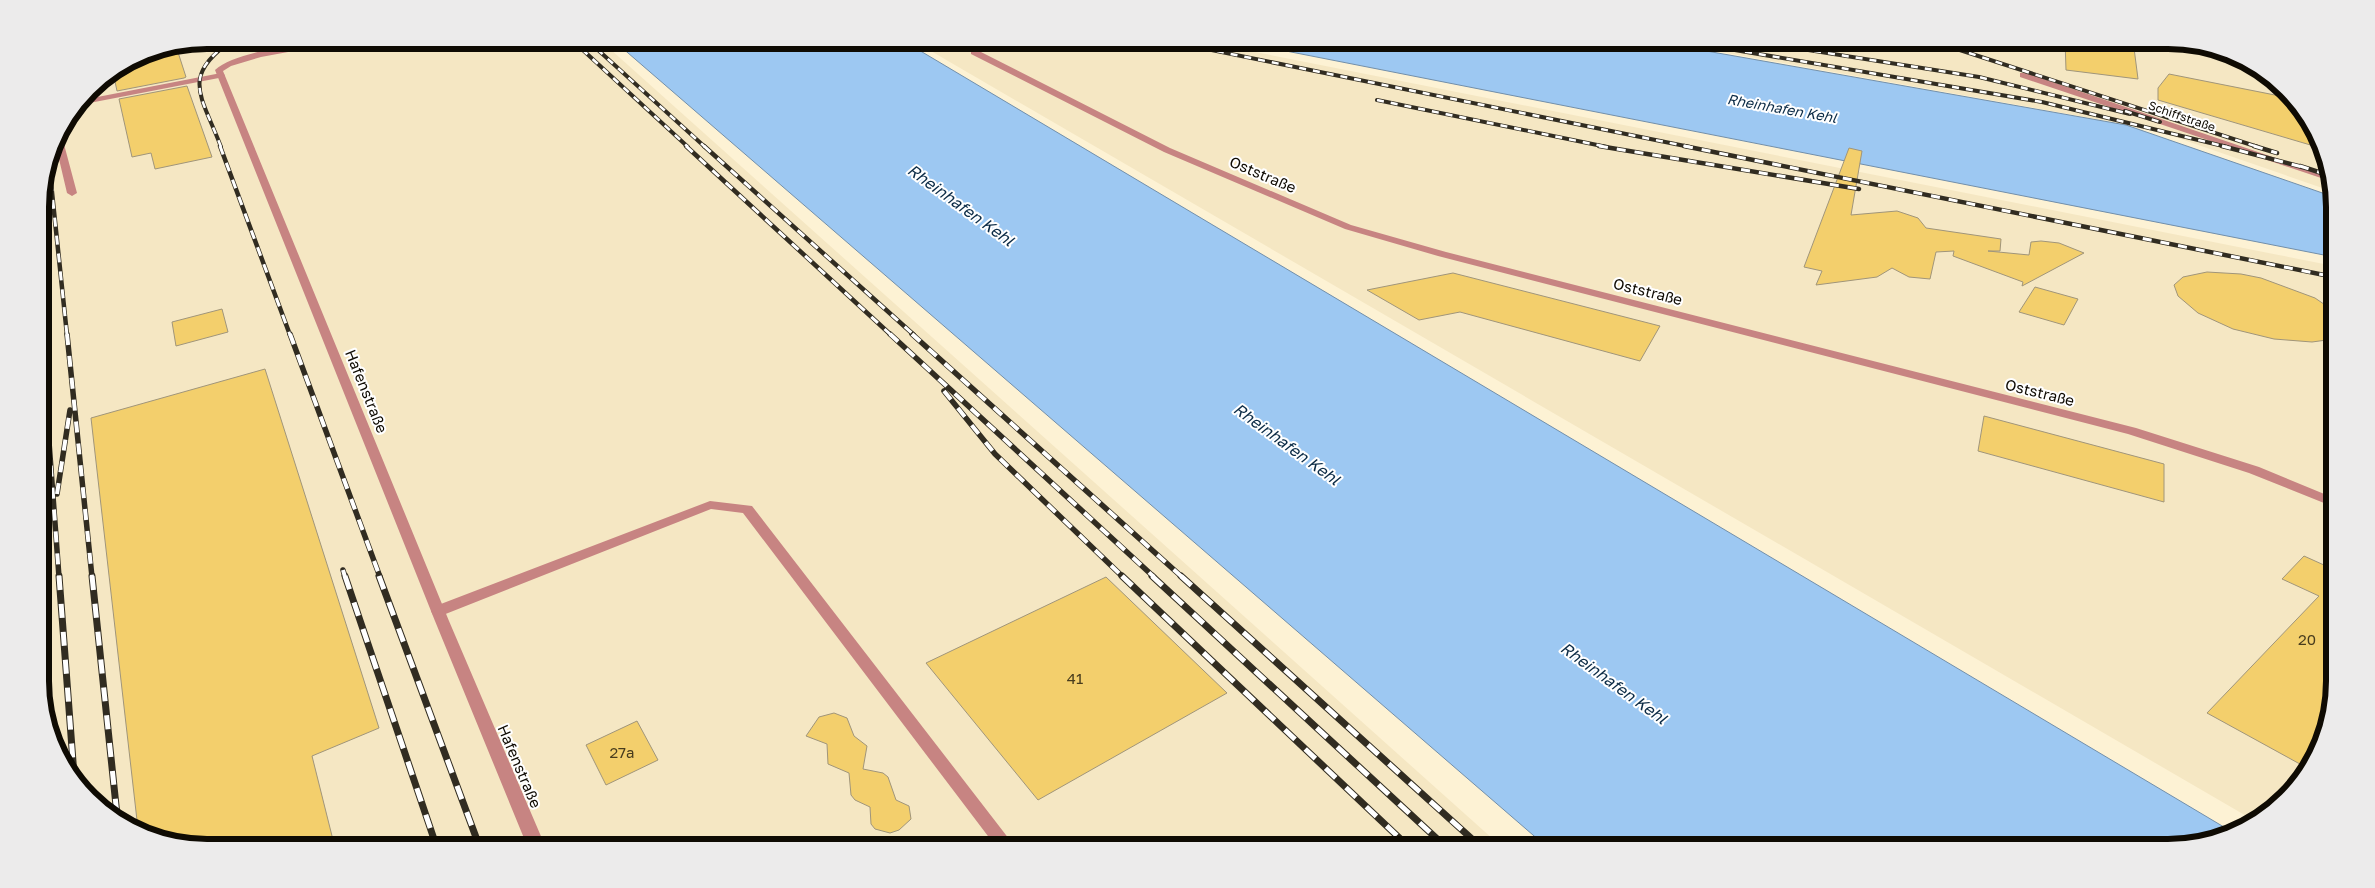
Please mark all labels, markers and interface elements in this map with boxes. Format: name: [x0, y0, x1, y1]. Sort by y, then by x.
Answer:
water label: Rheinhafen Kehl: [1726, 90, 1839, 126]
street label: Schiffstraße: [2146, 97, 2218, 135]
street label: Oststraße: [1227, 152, 1299, 196]
water label: Rheinhafen Kehl: [904, 160, 1019, 251]
street label: Oststraße: [1612, 274, 1685, 308]
street label: Hafenstraße: [342, 347, 392, 436]
street label: Oststraße: [2004, 375, 2077, 409]
water label: Rheinhafen Kehl: [1230, 399, 1345, 490]
house number: 20: [2298, 630, 2316, 648]
water label: Rheinhafen Kehl: [1557, 638, 1672, 729]
house number: 41: [1067, 669, 1083, 687]
street label: Hafenstraße: [494, 722, 546, 811]
house number: 27a: [609, 743, 635, 761]

